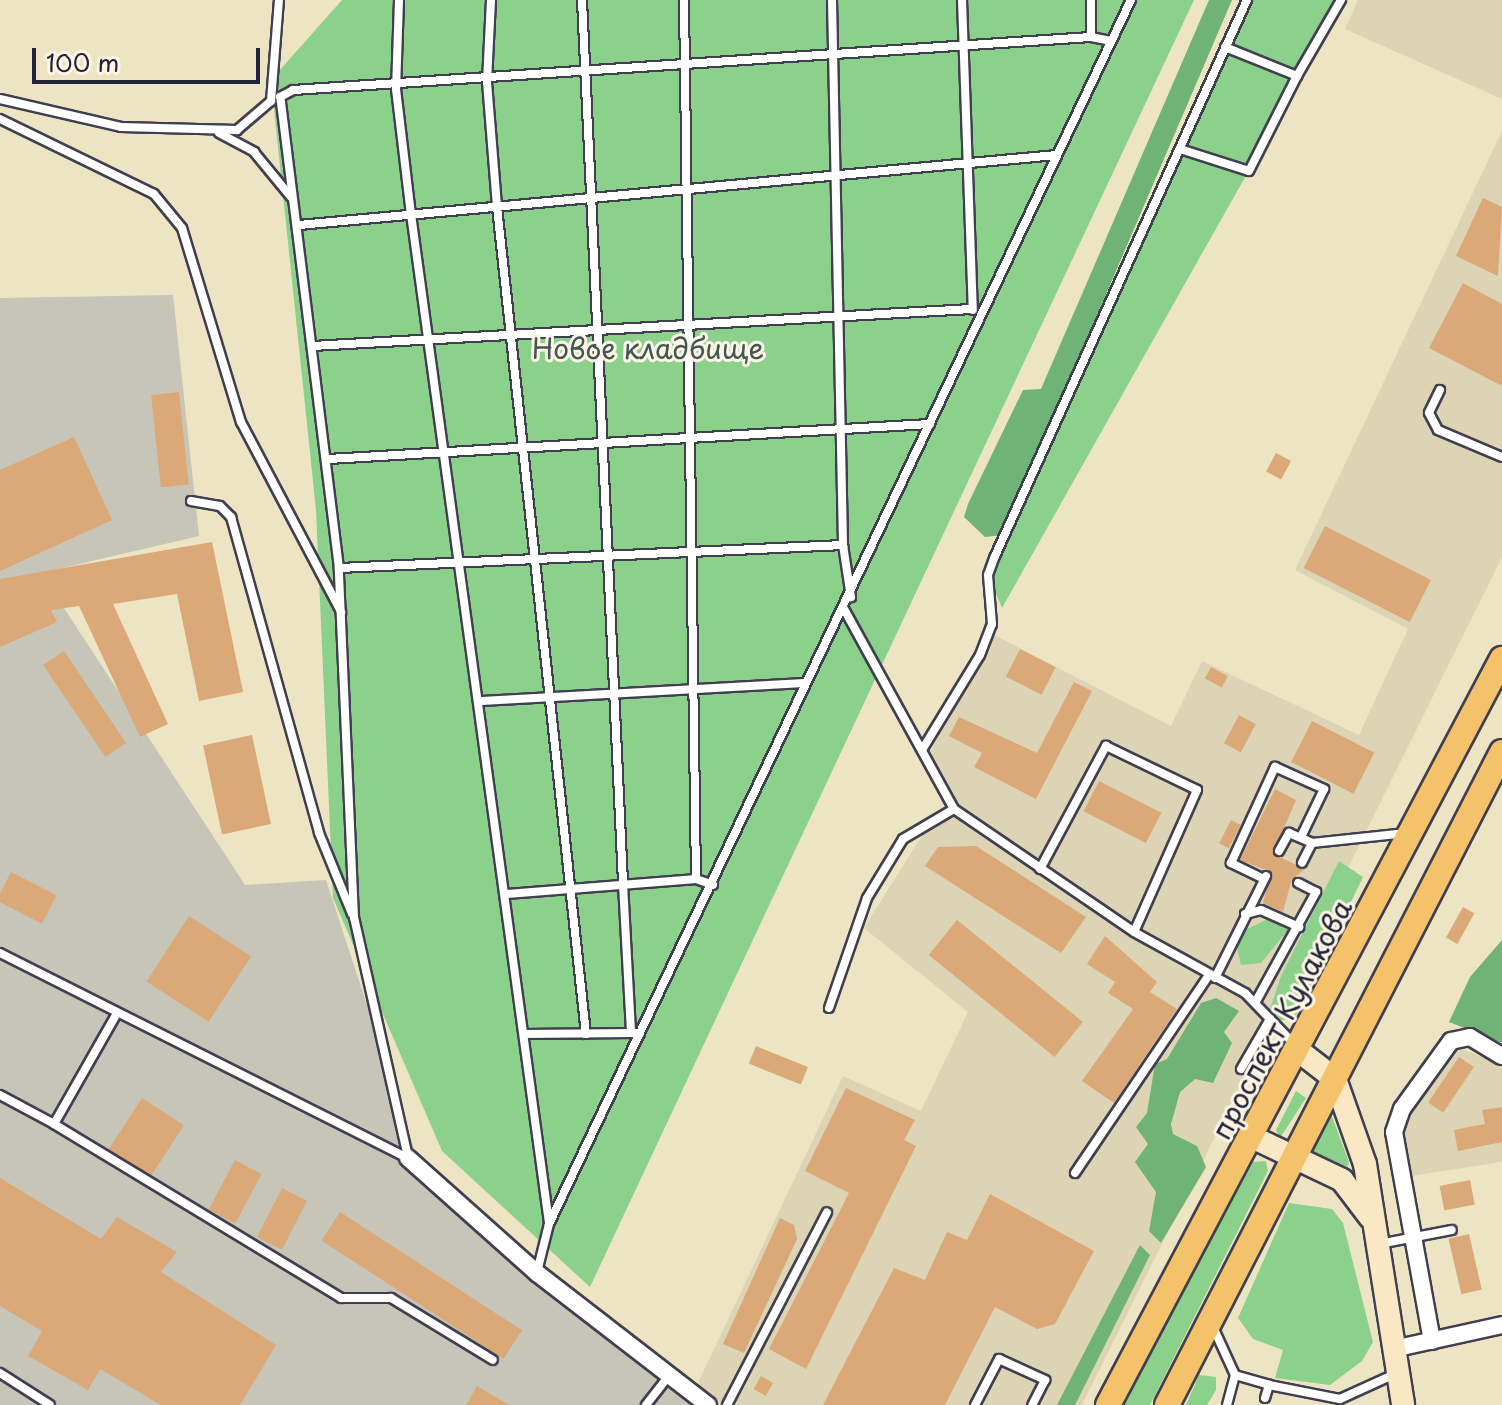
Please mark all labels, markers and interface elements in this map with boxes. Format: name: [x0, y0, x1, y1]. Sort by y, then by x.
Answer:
scale bar: [36, 32, 264, 82]
text: 100 m: [46, 44, 119, 80]
park label: Новое кладбище: [531, 331, 765, 365]
street label: проспект Кулакова: [1203, 893, 1359, 1145]

